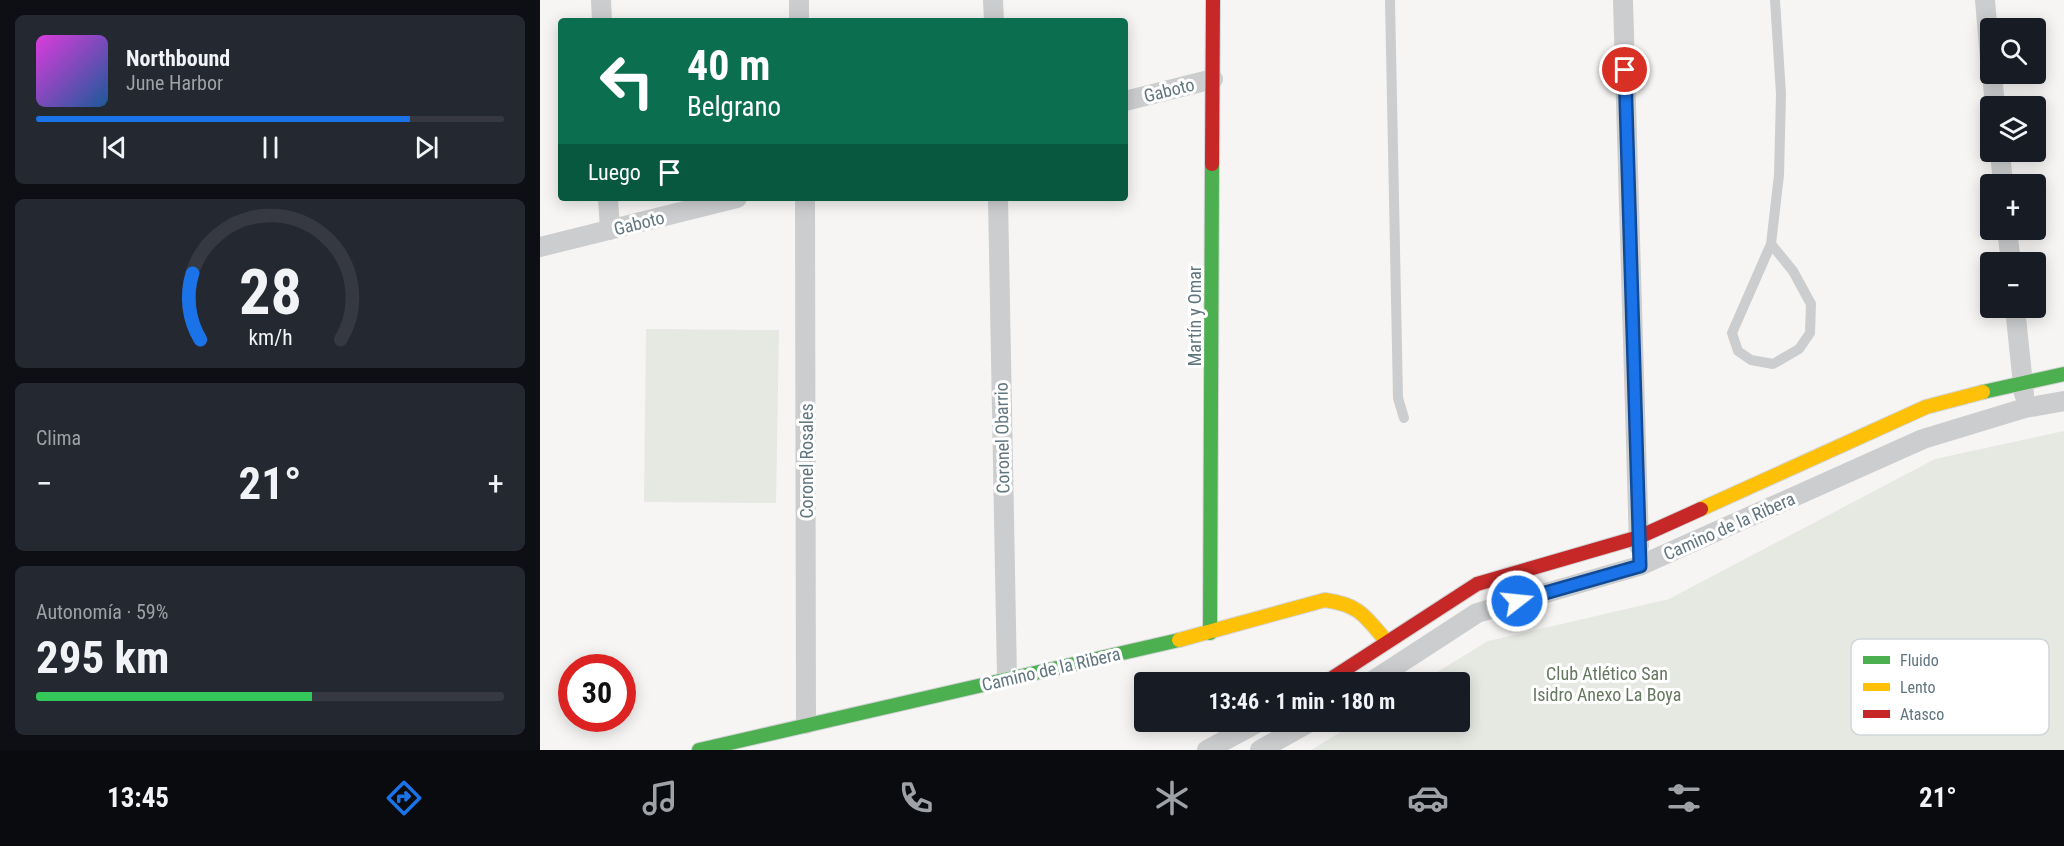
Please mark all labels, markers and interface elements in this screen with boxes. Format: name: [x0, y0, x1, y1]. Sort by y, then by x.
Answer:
map controls: [1980, 18, 2046, 318]
button: search: [1980, 18, 2046, 84]
text: 40 m: [687, 41, 770, 90]
icon: left: [588, 42, 666, 120]
pin: [1599, 44, 1650, 95]
text: Northbound: [126, 46, 230, 71]
icon: arrive: [1608, 53, 1641, 86]
text: June Harbor: [126, 71, 223, 95]
street label: Gaboto: [1142, 74, 1196, 106]
text: Belgrano: [687, 91, 781, 123]
button: layers: [1980, 96, 2046, 162]
icon: previous: [98, 131, 131, 164]
icon: pause: [254, 131, 287, 164]
icon: next: [410, 131, 443, 164]
icon: arrive: [653, 156, 686, 189]
text: Luego: [588, 160, 641, 185]
button: +: [1980, 174, 2046, 240]
street label: Gaboto: [612, 207, 666, 239]
button: −: [1980, 252, 2046, 318]
text: 28: [238, 256, 302, 329]
street label: Martín y Omar: [1184, 265, 1205, 366]
text: km/h: [248, 326, 292, 351]
street label: Coronel Obarrio: [991, 382, 1013, 494]
street label: Coronel Rosales: [796, 403, 817, 519]
text: Clima: [36, 426, 81, 450]
text: 21°: [239, 457, 302, 510]
text: −: [36, 464, 53, 503]
text: +: [488, 464, 504, 503]
street label: Camino de la Ribera: [1660, 488, 1798, 564]
position arrow: [1485, 569, 1549, 633]
text: Autonomía · 59%: [36, 600, 168, 624]
text: 295 km: [36, 631, 169, 684]
legend: [1851, 639, 2049, 735]
street label: Camino de la Ribera: [980, 643, 1122, 695]
text: Fluido: [1900, 651, 1939, 670]
speed limit sign: 30: [558, 654, 636, 732]
park label: Club Atlético San Isidro Anexo La Boya: [1533, 663, 1681, 705]
text: Lento: [1900, 678, 1935, 697]
text: 13:46 · 1 min · 180 m: [1209, 689, 1395, 714]
text: Atasco: [1900, 705, 1944, 724]
icon: directions: [383, 777, 425, 819]
icon: music: [639, 777, 681, 819]
icon: phone: [895, 777, 937, 819]
icon: climate: [1151, 777, 1193, 819]
icon: car: [1407, 777, 1449, 819]
icon: filters: [1663, 777, 1705, 819]
text: 13:45: [107, 782, 169, 814]
text: 21°: [1919, 782, 1957, 814]

